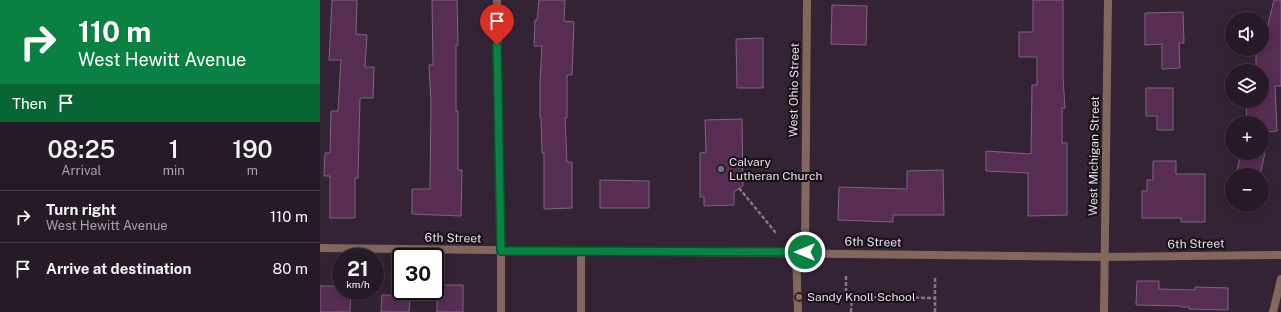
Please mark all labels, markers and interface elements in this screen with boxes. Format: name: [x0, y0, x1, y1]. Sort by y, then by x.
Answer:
pin: [480, 4, 514, 45]
icon: arrive: [486, 10, 508, 32]
map controls: [1225, 12, 1269, 212]
button: sound: [1225, 12, 1269, 56]
text: 110 m: [78, 15, 151, 48]
icon: right: [12, 16, 64, 68]
street label: West Ohio Street: [786, 42, 802, 137]
text: West Hewitt Avenue: [78, 49, 246, 70]
button: layers: [1225, 64, 1269, 108]
icon: arrive: [55, 92, 77, 114]
text: Then: [12, 95, 47, 112]
street label: West Michigan Street: [1086, 96, 1102, 216]
button: +: [1225, 116, 1269, 160]
text: 08:25: [47, 135, 115, 163]
text: 1: [169, 135, 179, 163]
text: 190: [232, 135, 273, 163]
place label: Calvary Lutheran Church: [729, 155, 823, 183]
text: Arrival: [61, 163, 101, 178]
text: min: [163, 163, 185, 178]
text: m: [247, 163, 258, 178]
marker: Calvary Lutheran Church: [716, 164, 726, 174]
button: −: [1225, 168, 1269, 212]
text: Turn right: [46, 201, 116, 218]
icon: right: [12, 206, 34, 228]
text: 110 m: [270, 208, 308, 225]
text: West Hewitt Avenue: [46, 218, 168, 233]
street label: 6th Street: [424, 231, 482, 246]
position arrow: [784, 231, 826, 273]
street label: 6th Street: [844, 235, 902, 250]
street label: 6th Street: [1167, 236, 1225, 251]
speed limit sign: 30: [392, 248, 444, 300]
text: 21: [347, 257, 369, 281]
icon: arrive: [12, 258, 34, 280]
text: Arrive at destination: [46, 260, 191, 277]
text: 80 m: [273, 260, 308, 277]
text: km/h: [346, 278, 370, 290]
place label: Sandy Knoll School: [807, 290, 916, 304]
marker: Sandy Knoll School: [794, 292, 804, 302]

